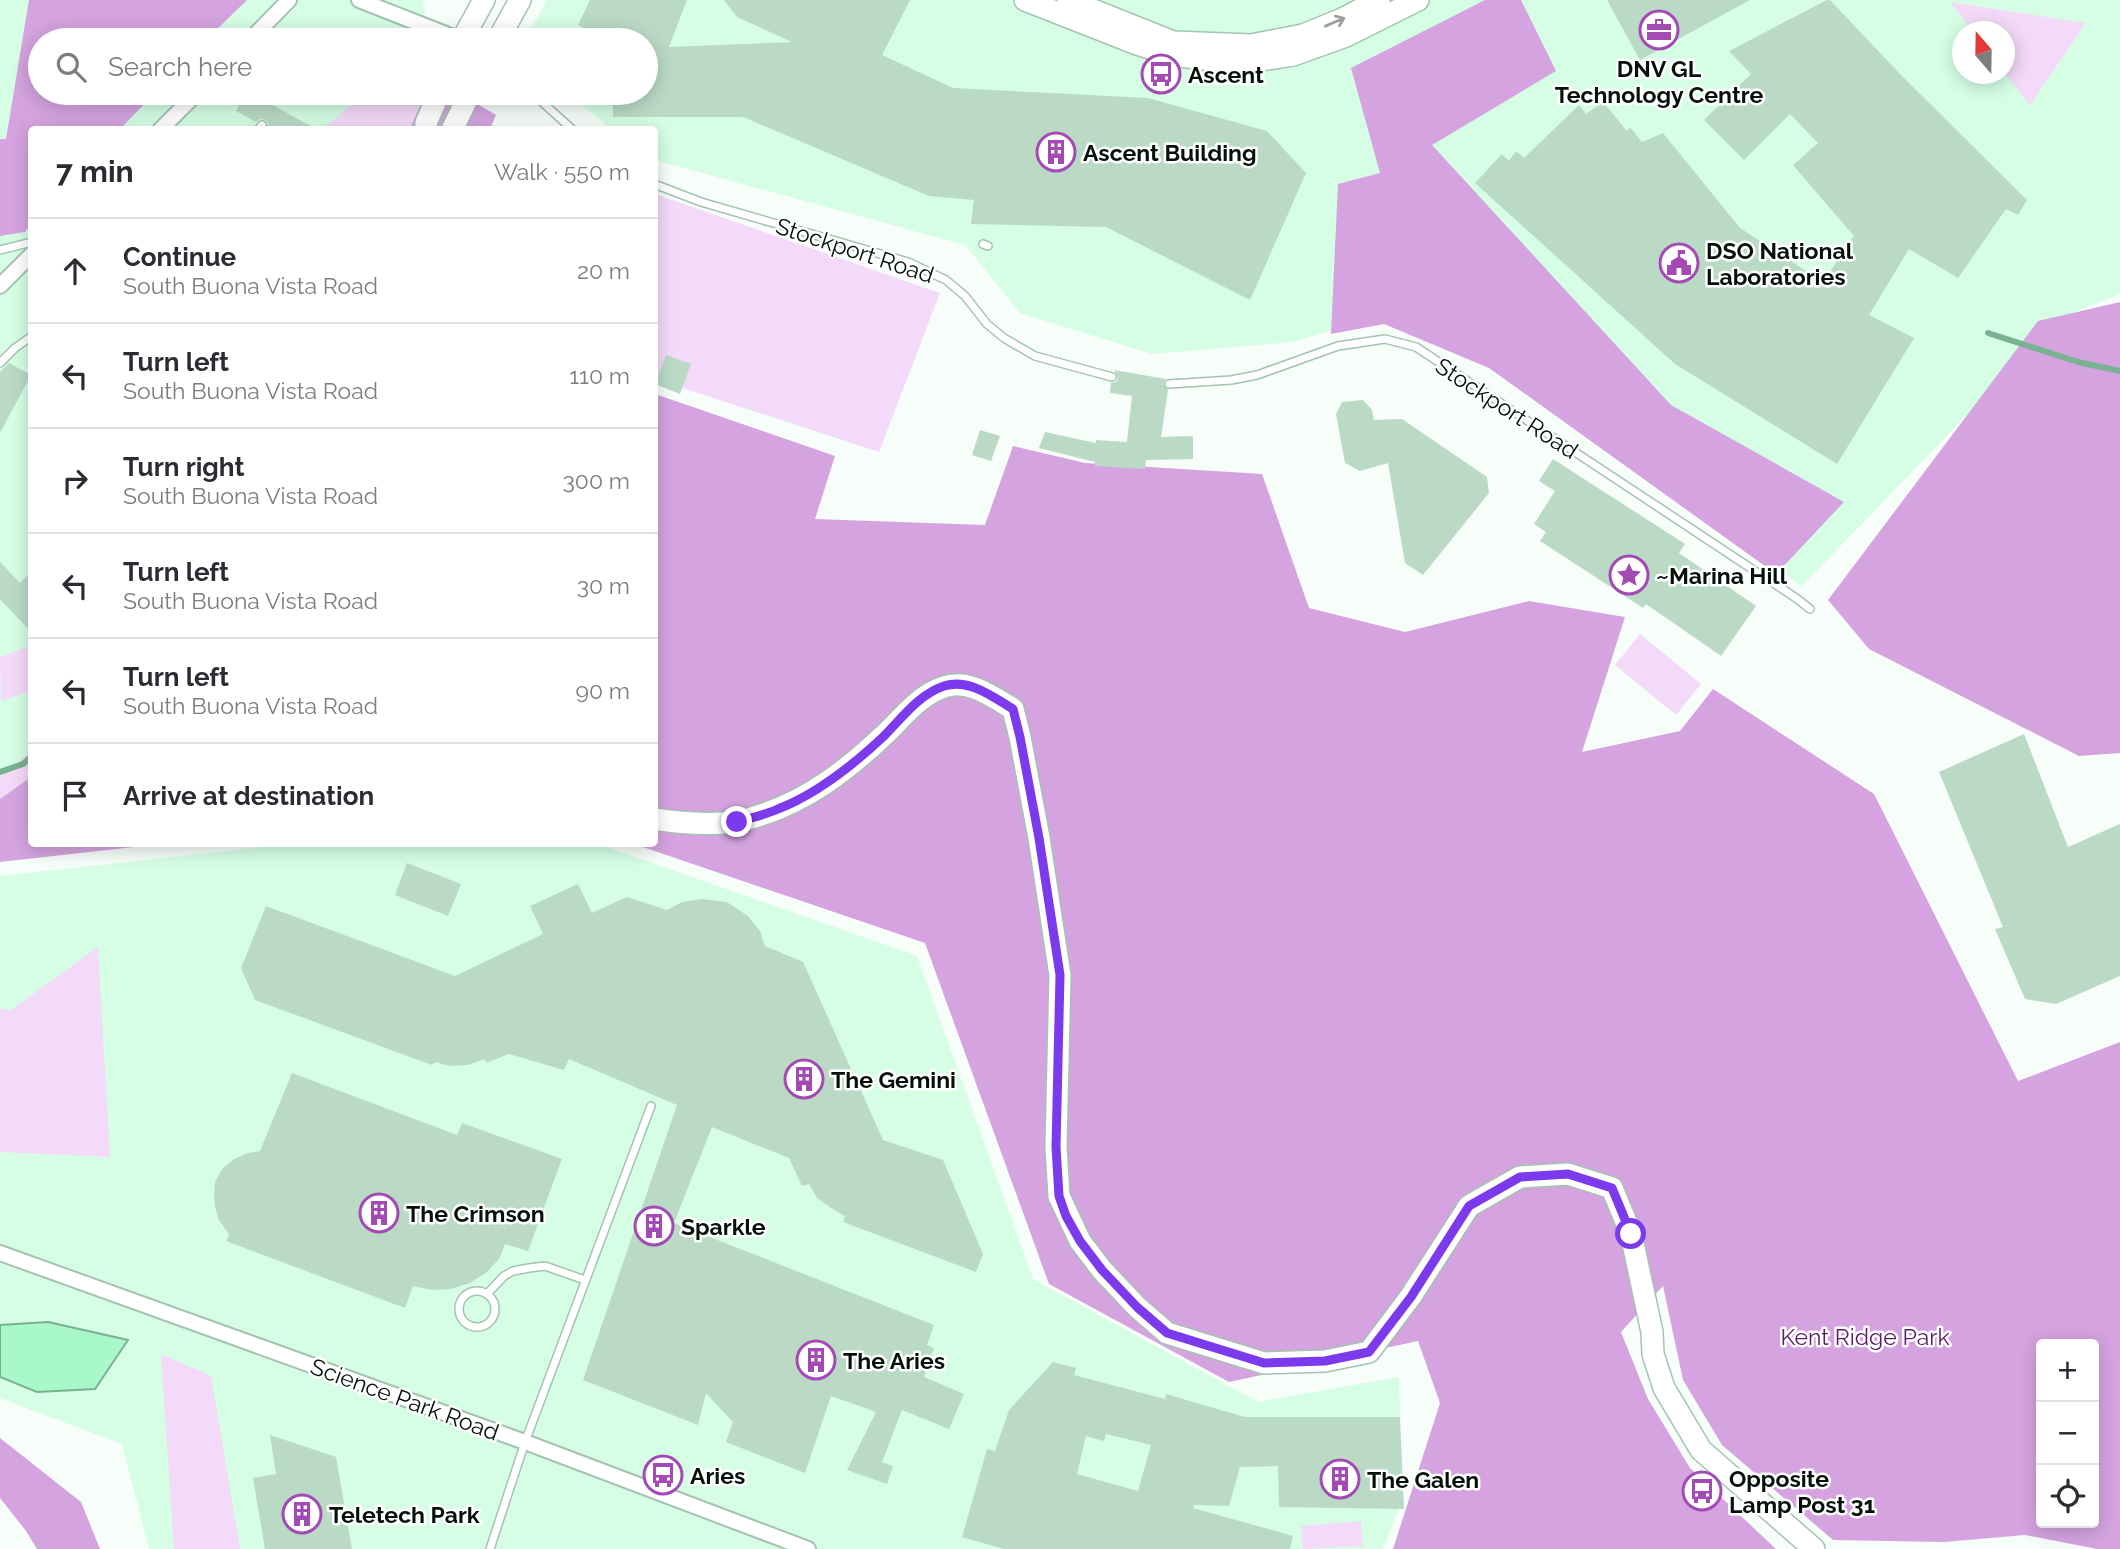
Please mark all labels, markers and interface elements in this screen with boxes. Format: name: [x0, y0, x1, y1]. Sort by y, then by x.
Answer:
office icon: DNV GL Technology Centre: [1638, 9, 1680, 51]
one-way arrow: [1323, 14, 1345, 27]
north arrow: [1952, 21, 2015, 84]
search box: [28, 28, 658, 105]
icon: search: [52, 48, 90, 86]
text: Search here: [108, 52, 252, 82]
bus stop icon: Ascent: [1140, 53, 1182, 95]
place label: DNV GL Technology Centre: [1555, 55, 1763, 108]
place label: Ascent: [1188, 61, 1264, 88]
building icon: Ascent Building: [1035, 131, 1077, 173]
place label: Ascent Building: [1083, 139, 1257, 166]
text: 7 min: [56, 154, 134, 189]
text: Walk · 550 m: [494, 158, 630, 185]
street label: Stockport Road: [773, 212, 937, 288]
place label: DSO National Laboratories: [1706, 237, 1854, 290]
text: Continue: [123, 242, 236, 272]
public building icon: DSO National Laboratories: [1658, 242, 1700, 284]
icon: ahead: [56, 252, 94, 290]
text: 20 m: [577, 257, 630, 284]
text: South Buona Vista Road: [123, 272, 378, 299]
text: Turn left: [123, 347, 229, 377]
street label: Stockport Road: [1431, 352, 1583, 464]
icon: left: [56, 357, 94, 395]
text: 110 m: [569, 362, 630, 389]
text: South Buona Vista Road: [123, 377, 378, 404]
text: Turn right: [123, 452, 244, 482]
icon: right: [56, 462, 94, 500]
text: 300 m: [563, 467, 630, 494]
text: South Buona Vista Road: [123, 482, 378, 509]
place icon: ~Marina Hill: [1608, 554, 1650, 596]
text: Turn left: [123, 557, 229, 587]
place label: ~Marina Hill: [1656, 562, 1788, 589]
icon: left: [56, 567, 94, 605]
text: 30 m: [577, 572, 630, 599]
text: South Buona Vista Road: [123, 587, 378, 614]
text: Turn left: [123, 662, 229, 692]
icon: left: [56, 672, 94, 710]
text: 90 m: [575, 677, 630, 704]
text: South Buona Vista Road: [123, 692, 378, 719]
icon: arrive: [56, 777, 94, 815]
text: Arrive at destination: [123, 781, 374, 811]
route end: [721, 806, 752, 837]
building icon: The Gemini: [783, 1058, 825, 1100]
place label: The Gemini: [831, 1066, 956, 1093]
building icon: The Crimson: [358, 1192, 400, 1234]
place label: The Crimson: [406, 1200, 545, 1227]
building icon: Sparkle: [633, 1205, 675, 1247]
place label: Sparkle: [681, 1213, 766, 1240]
route start: [1615, 1218, 1646, 1249]
park label: Kent Ridge Park: [1780, 1323, 1950, 1350]
building icon: The Aries: [795, 1339, 837, 1381]
map controls: [2036, 1339, 2099, 1528]
button: +: [2036, 1339, 2099, 1402]
place label: The Aries: [843, 1347, 945, 1374]
street label: Science Park Road: [307, 1352, 503, 1446]
button: −: [2036, 1402, 2099, 1465]
bus stop icon: Aries: [642, 1454, 684, 1496]
building icon: The Galen: [1319, 1458, 1361, 1500]
place label: Aries: [690, 1462, 745, 1489]
place label: Opposite Lamp Post 31: [1729, 1465, 1875, 1518]
button: locate: [2036, 1465, 2099, 1528]
place label: The Galen: [1367, 1466, 1479, 1493]
bus stop icon: Opposite Lamp Post 31: [1681, 1470, 1723, 1512]
building icon: Teletech Park: [281, 1493, 323, 1535]
place label: Teletech Park: [329, 1501, 480, 1528]

